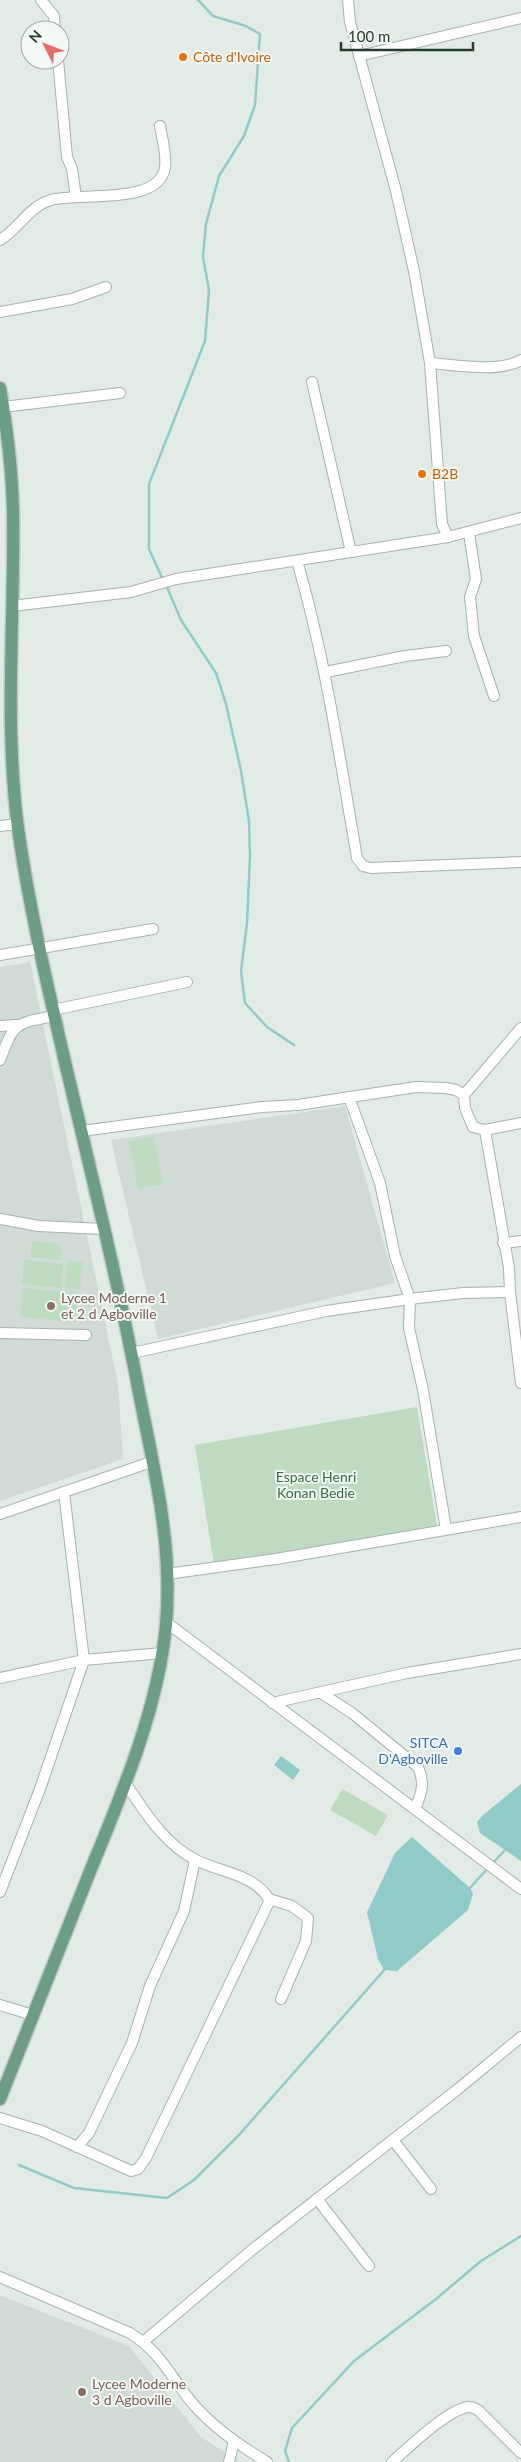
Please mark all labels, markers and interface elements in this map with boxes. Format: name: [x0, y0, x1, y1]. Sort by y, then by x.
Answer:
north arrow: [20, 20, 70, 70]
scale bar: [341, 20, 474, 52]
text: N: [25, 26, 45, 46]
text: 100 m: [348, 27, 390, 45]
place label: Côte d'Ivoire: [193, 48, 271, 65]
marker: Côte d'Ivoire: [177, 51, 189, 63]
place label: B2B: [432, 465, 458, 482]
marker: B2B: [416, 468, 428, 480]
place label: Lycee Moderne 1 et 2 d Agboville: [61, 1289, 167, 1322]
marker: Lycee Moderne 1 et 2 d Agboville: [45, 1300, 57, 1312]
park label: Espace Henri Konan Bedie: [276, 1468, 356, 1501]
place label: SITCA D'Agboville: [378, 1734, 449, 1767]
marker: SITCA D'Agboville: [452, 1745, 464, 1757]
place label: Lycee Moderne 3 d Agboville: [92, 2375, 186, 2408]
marker: Lycee Moderne 3 d Agboville: [76, 2386, 88, 2398]

